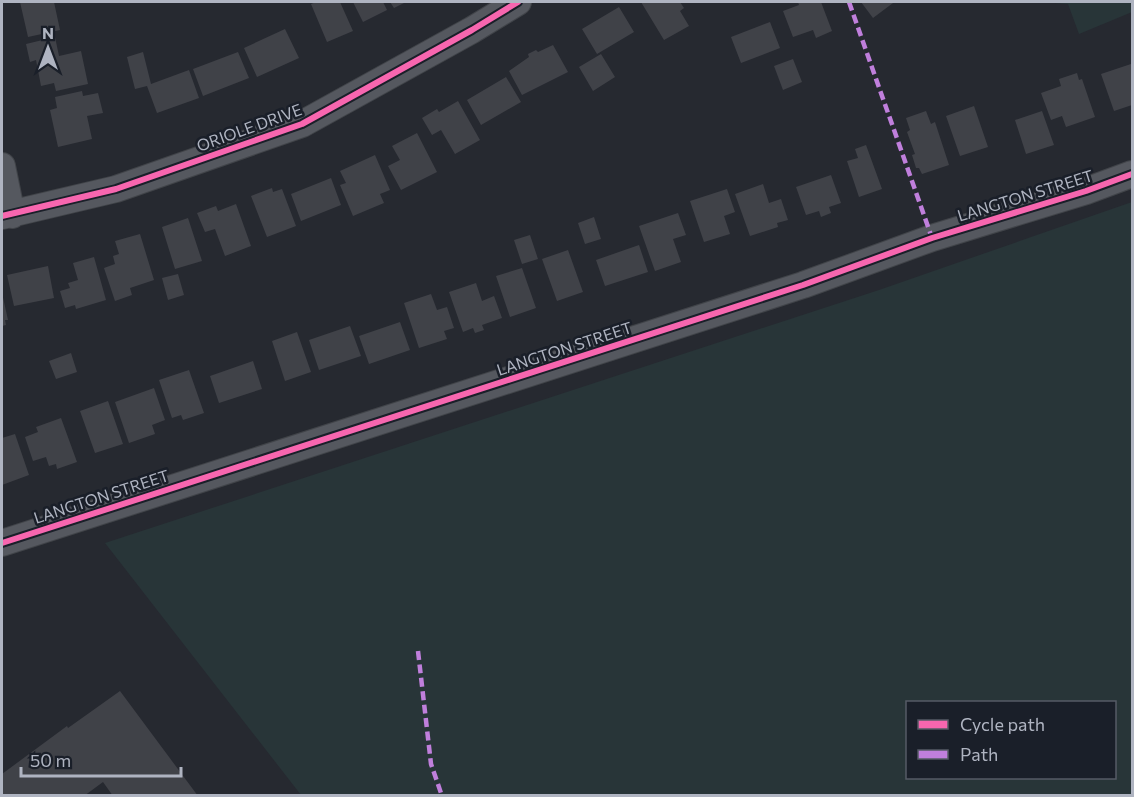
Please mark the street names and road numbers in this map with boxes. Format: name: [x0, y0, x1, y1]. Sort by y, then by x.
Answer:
street label: ORIOLE DRIVE: [194, 99, 304, 155]
street label: LANGTON STREET: [955, 165, 1095, 225]
street label: LANGTON STREET: [494, 317, 634, 379]
street label: LANGTON STREET: [31, 465, 171, 527]

